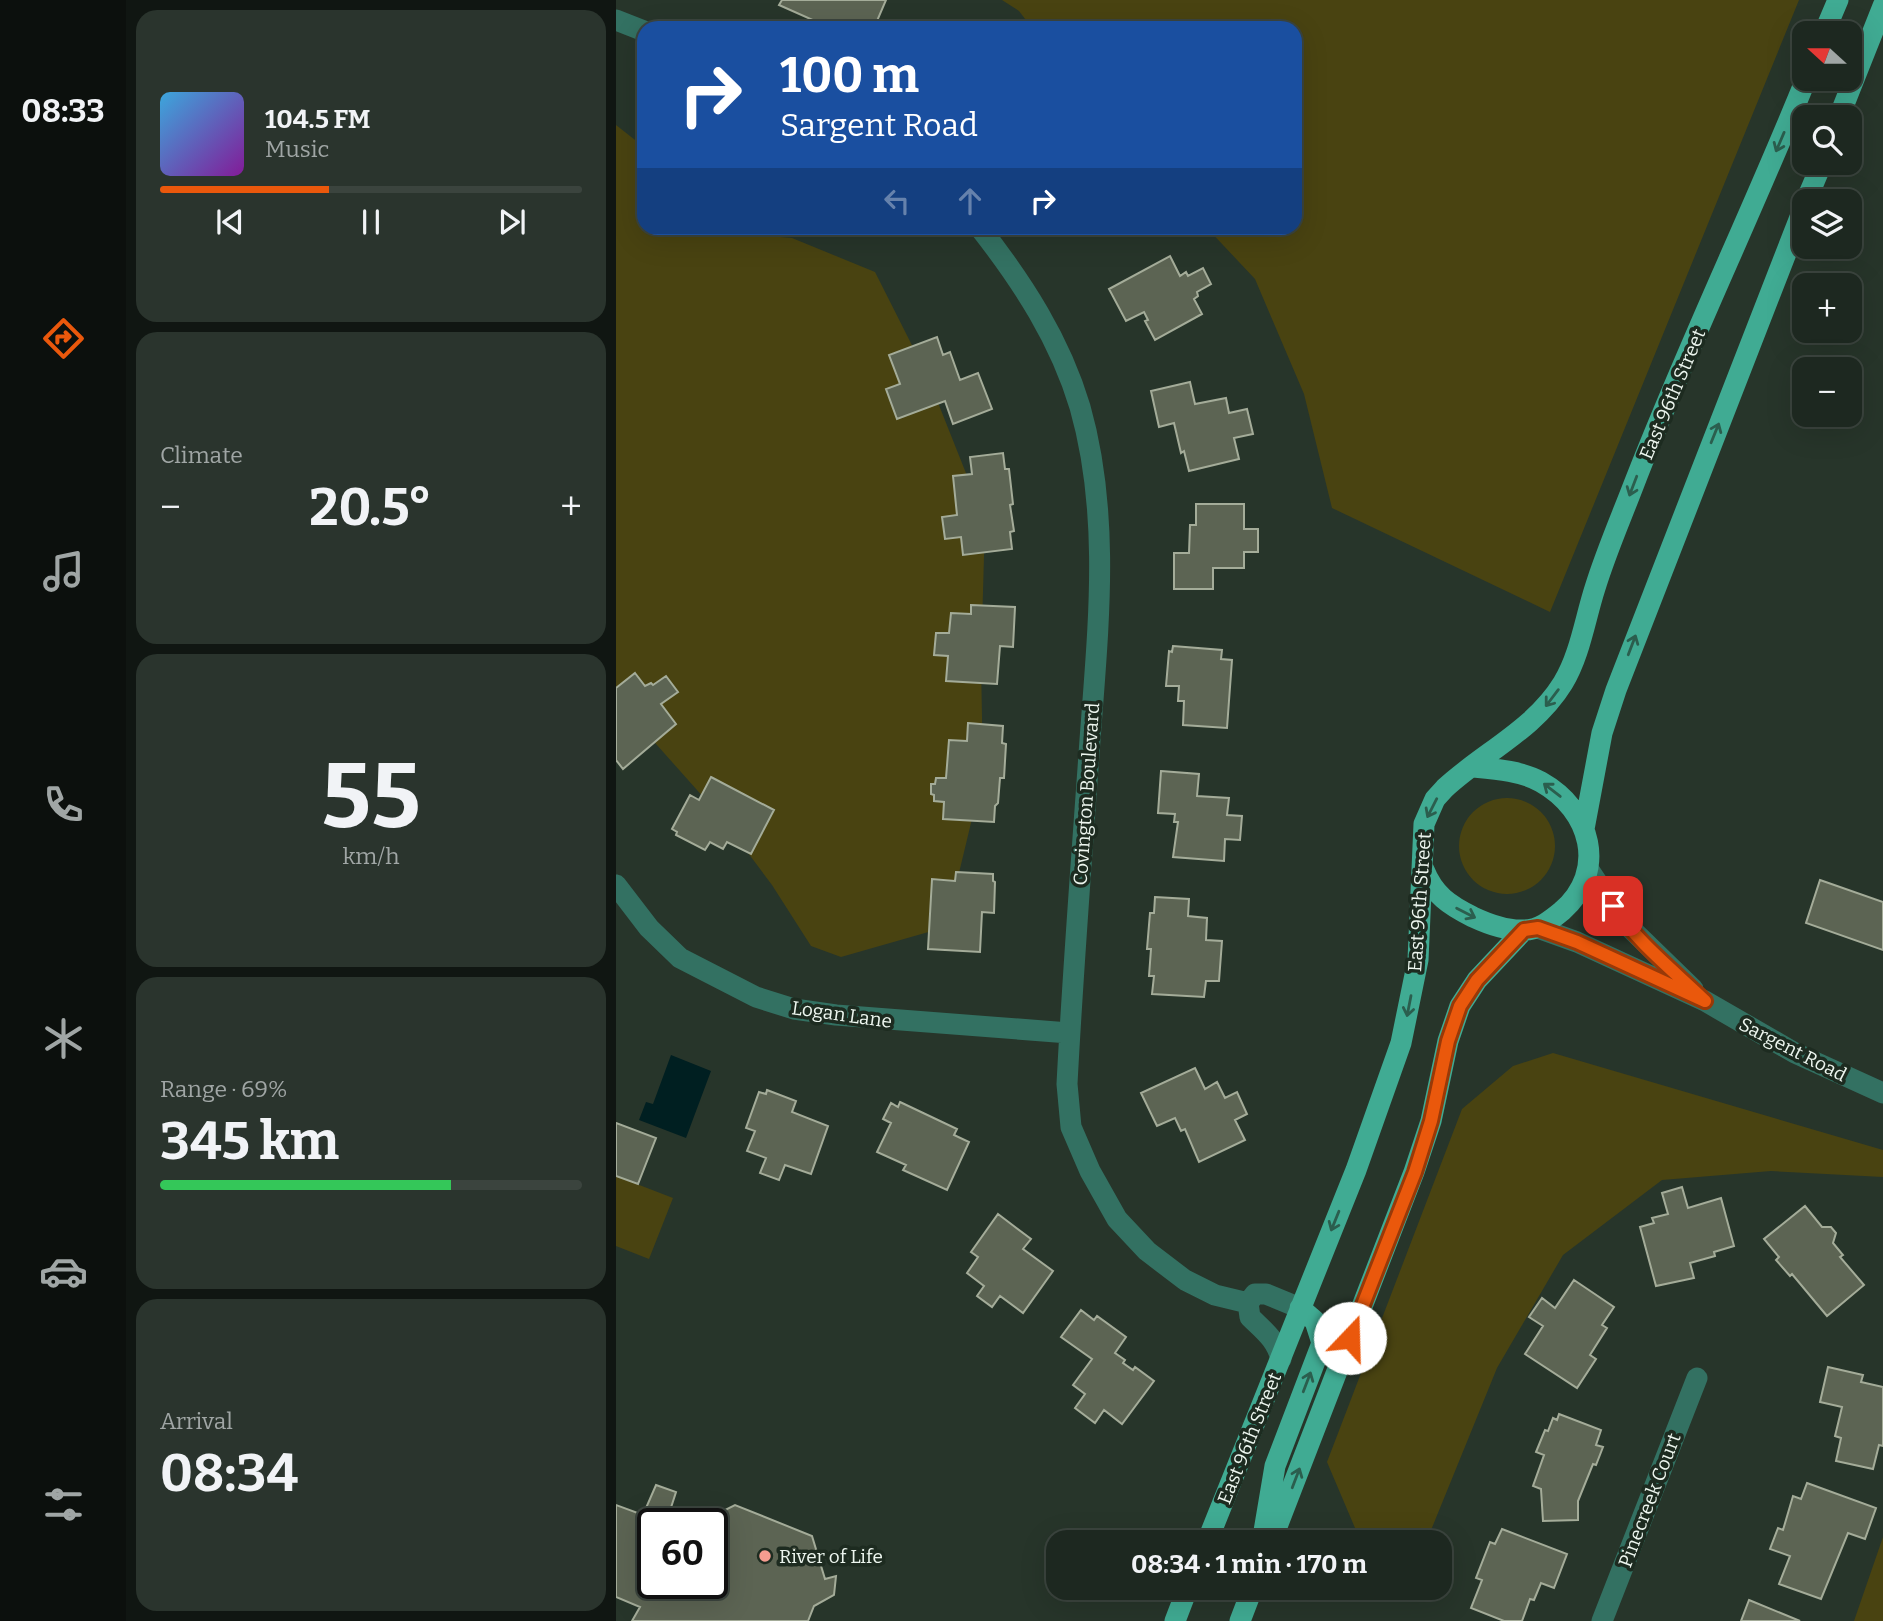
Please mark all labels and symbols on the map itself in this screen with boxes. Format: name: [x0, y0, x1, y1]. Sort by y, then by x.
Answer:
north arrow: [1792, 21, 1862, 91]
one-way arrow: [1773, 131, 1786, 152]
street label: East 96th Street: [1635, 325, 1710, 463]
one-way arrow: [1710, 423, 1723, 445]
one-way arrow: [1626, 475, 1638, 497]
one-way arrow: [1627, 634, 1640, 656]
one-way arrow: [1544, 688, 1559, 706]
street label: Covington Boulevard: [1069, 702, 1104, 886]
one-way arrow: [1543, 782, 1561, 797]
one-way arrow: [1424, 797, 1438, 818]
street label: East 96th Street: [1403, 831, 1436, 973]
pin: [1583, 876, 1643, 936]
one-way arrow: [1455, 907, 1476, 920]
one-way arrow: [1402, 994, 1416, 1017]
street label: Logan Lane: [790, 996, 893, 1033]
street label: Sargent Road: [1735, 1013, 1850, 1086]
one-way arrow: [1328, 1210, 1341, 1231]
position arrow: [1313, 1301, 1387, 1375]
street label: East 96th Street: [1213, 1369, 1286, 1507]
one-way arrow: [1301, 1372, 1314, 1394]
street label: Pinecreek Court: [1613, 1430, 1686, 1570]
one-way arrow: [1290, 1468, 1303, 1490]
speed limit sign: 60: [637, 1508, 728, 1599]
place label: River of Life: [779, 1545, 883, 1568]
marker: River of Life: [757, 1548, 773, 1564]

